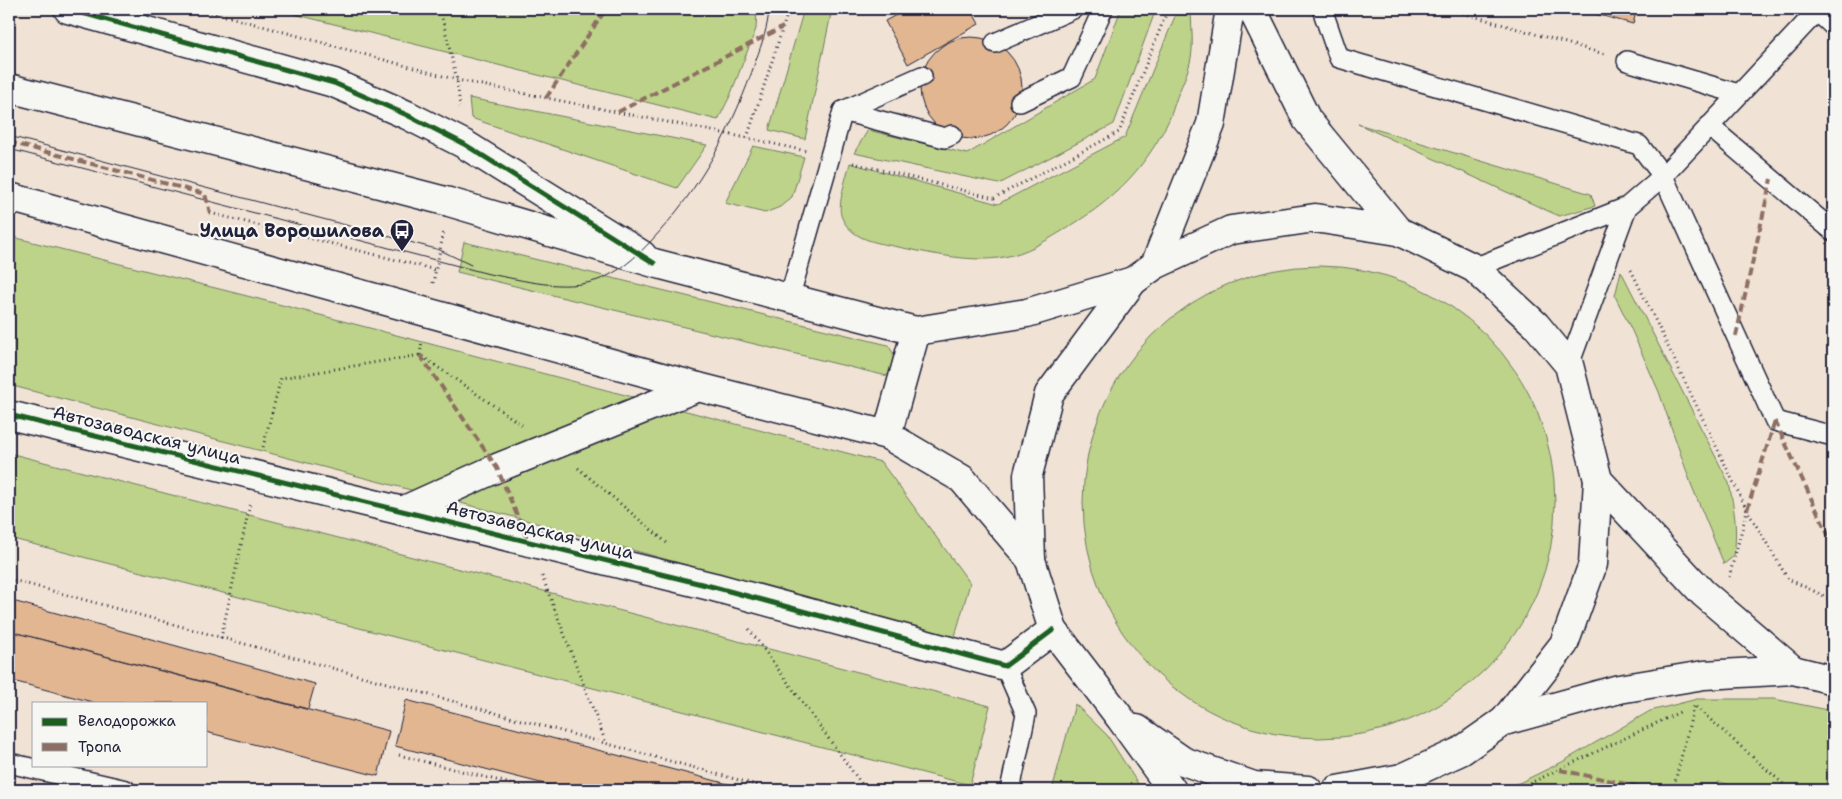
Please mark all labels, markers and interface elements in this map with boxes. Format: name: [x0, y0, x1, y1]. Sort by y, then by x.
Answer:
bus stop icon: Улица Ворошилова: [389, 218, 415, 252]
place label: Улица Ворошилова: [200, 219, 385, 243]
street label: Автозаводская улица: [51, 400, 243, 470]
street label: Автозаводская улица: [444, 495, 636, 565]
legend: [32, 702, 208, 766]
text: Велодорожка: [78, 711, 177, 731]
text: Тропа: [78, 737, 122, 757]

